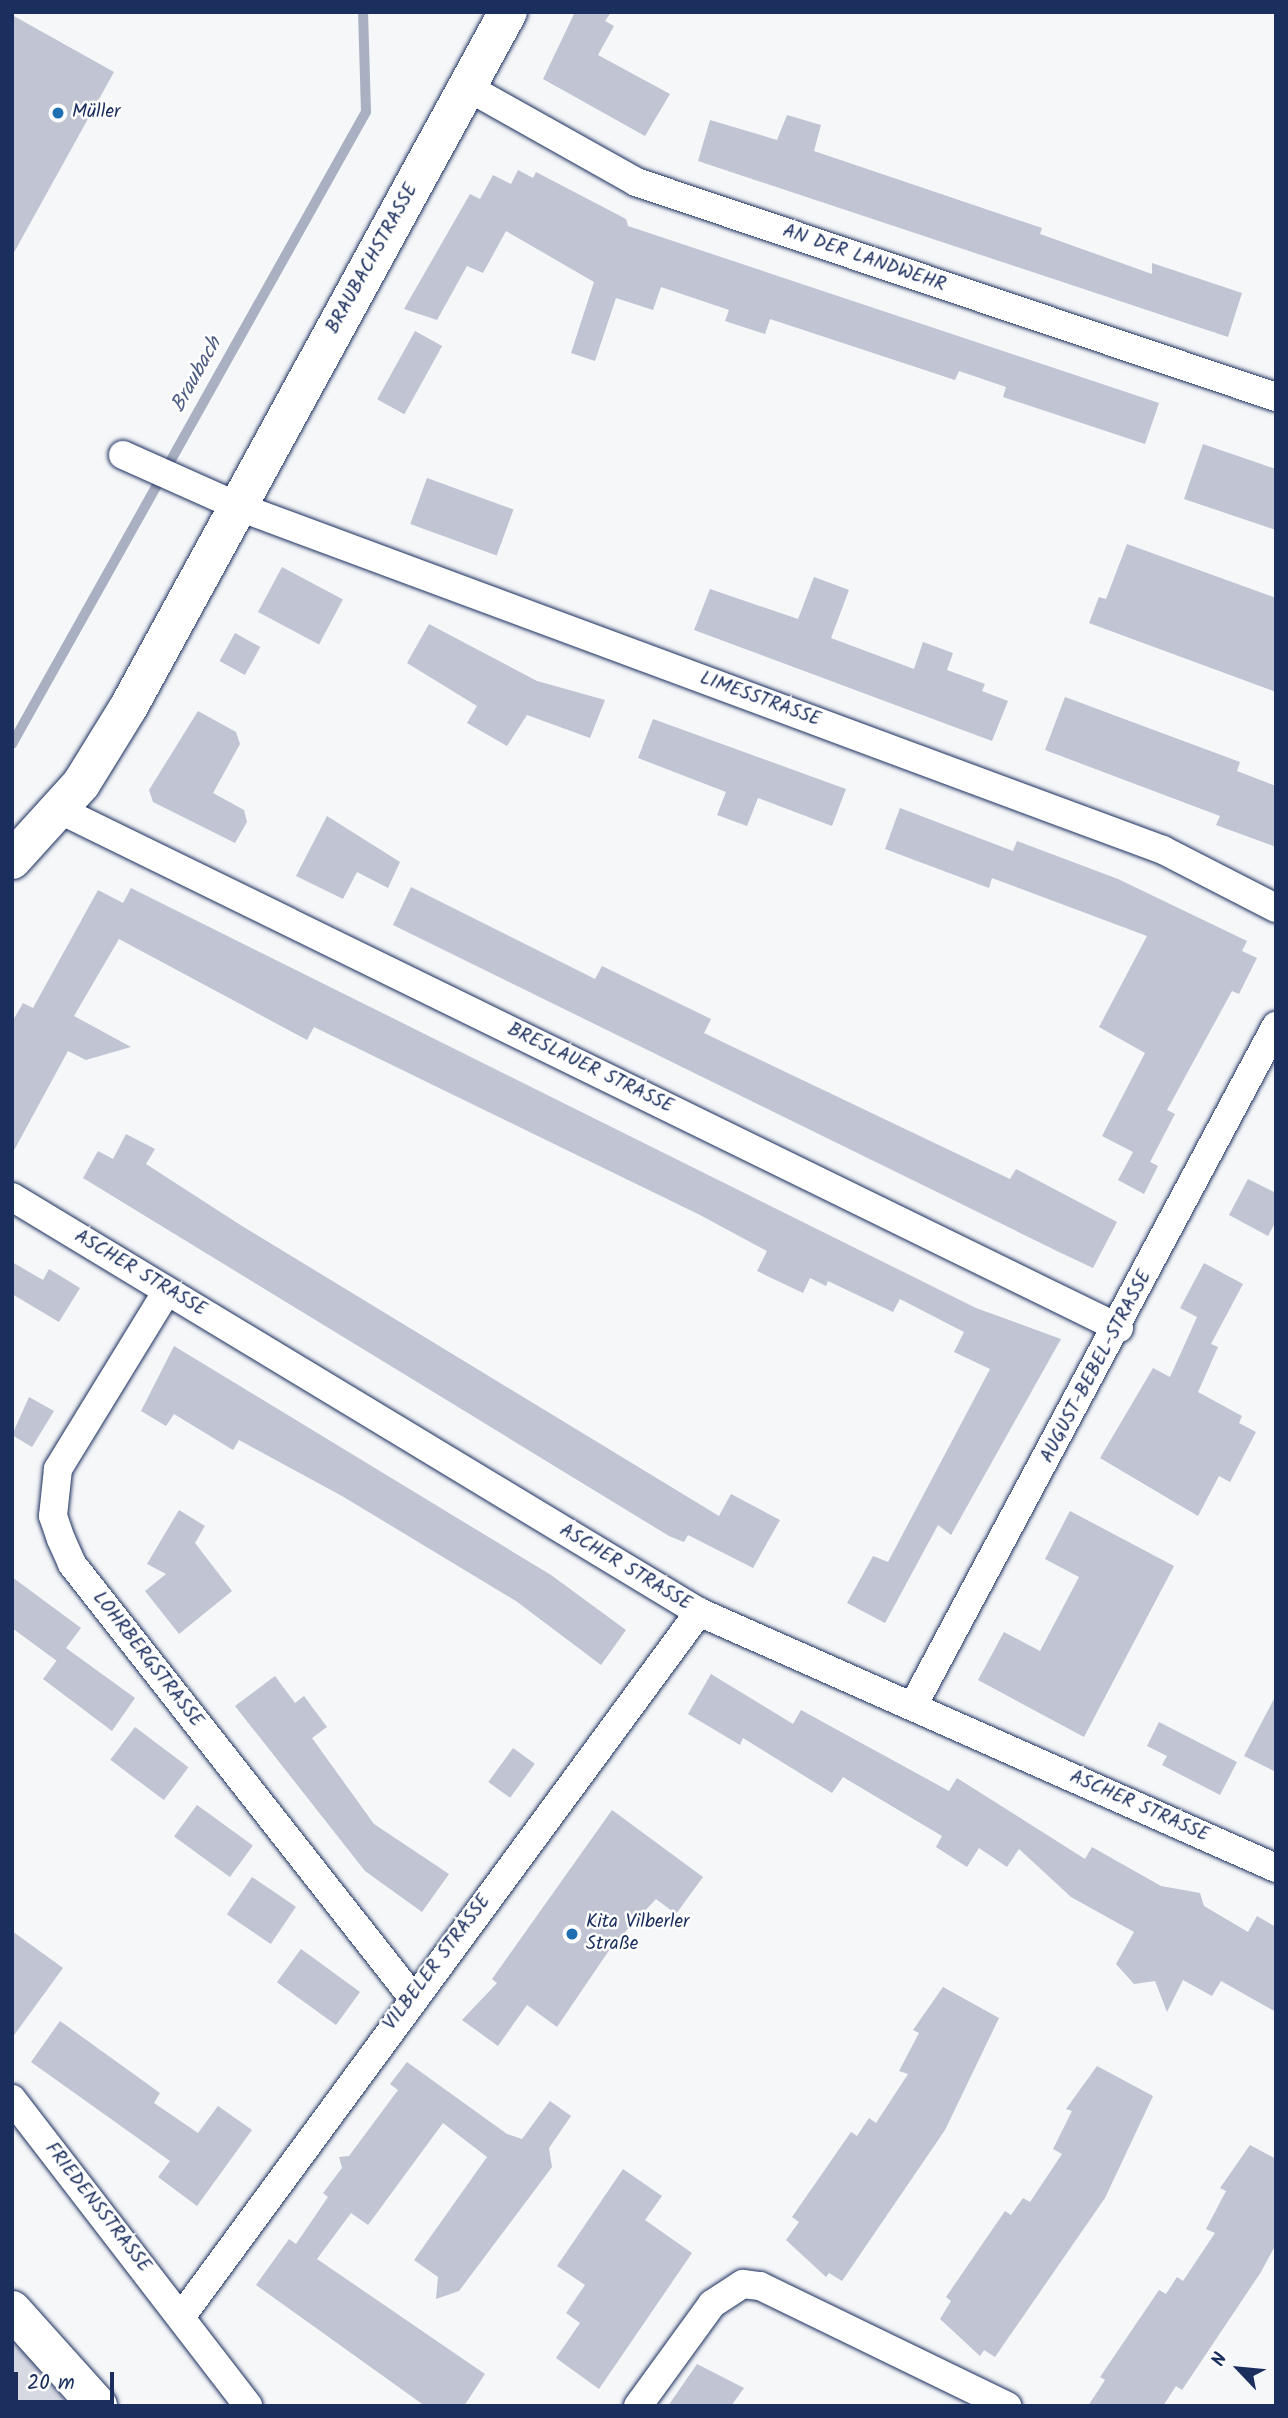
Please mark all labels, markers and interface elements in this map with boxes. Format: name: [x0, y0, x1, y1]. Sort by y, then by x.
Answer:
place label: Müller: [72, 102, 120, 124]
marker: Müller: [50, 105, 66, 121]
street label: BRAUBACHSTRASSE: [322, 180, 424, 338]
street label: AN DER LANDWEHR: [779, 220, 949, 298]
water label: Braubach: [166, 333, 228, 417]
street label: LIMESSTRASSE: [697, 668, 823, 732]
street label: BRESLAUER STRASSE: [503, 1019, 677, 1119]
street label: ASCHER STRASSE: [70, 1226, 210, 1322]
street label: AUGUST-BEBEL-STRASSE: [1037, 1267, 1157, 1467]
street label: ASCHER STRASSE: [555, 1520, 695, 1616]
street label: LOHRBERGSTRASSE: [87, 1588, 207, 1732]
street label: ASCHER STRASSE: [1066, 1766, 1212, 1848]
street label: VILBELER STRASSE: [380, 1891, 496, 2035]
place label: Kita Vilberler Straße: [586, 1912, 689, 1956]
marker: Kita Vilberler Straße: [564, 1926, 580, 1942]
street label: FRIEDENSSTRASSE: [39, 2139, 155, 2277]
north arrow: [1204, 2334, 1274, 2404]
text: N: [1204, 2348, 1236, 2372]
scale bar: [18, 2358, 117, 2402]
text: 20 m: [27, 2367, 75, 2400]

